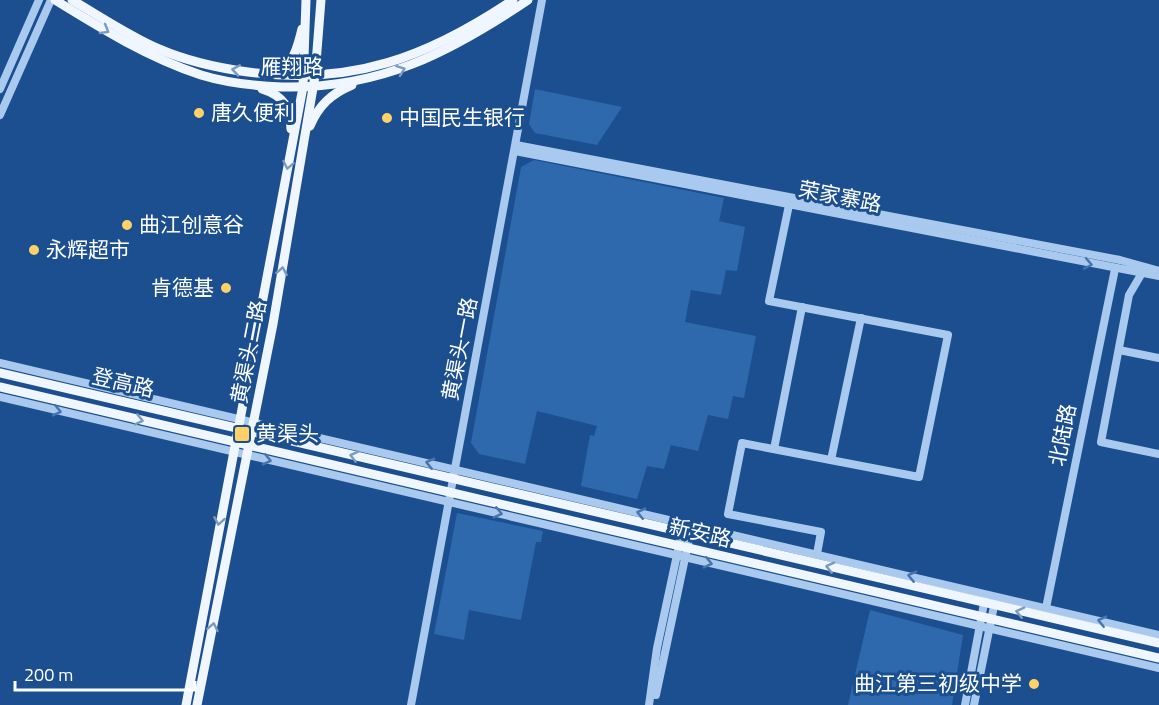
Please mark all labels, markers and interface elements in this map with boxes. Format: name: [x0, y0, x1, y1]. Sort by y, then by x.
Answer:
one-way arrow: [99, 23, 109, 35]
street label: 雁翔路: [261, 50, 324, 82]
one-way arrow: [231, 64, 241, 77]
one-way arrow: [395, 64, 406, 77]
place label: 唐久便利: [211, 96, 295, 128]
place label: 中国民生银行: [399, 101, 525, 133]
marker: 唐久便利: [192, 106, 206, 120]
marker: 中国民生银行: [380, 111, 394, 125]
one-way arrow: [282, 160, 295, 170]
street label: 荣家寨路: [796, 172, 884, 220]
place label: 曲江创意谷: [139, 208, 244, 240]
marker: 曲江创意谷: [120, 218, 134, 232]
place label: 永辉超市: [46, 233, 130, 265]
marker: 永辉超市: [27, 243, 41, 257]
one-way arrow: [1082, 257, 1092, 270]
one-way arrow: [275, 266, 288, 276]
place label: 肯德基: [151, 271, 214, 303]
marker: 肯德基: [219, 281, 233, 295]
street label: 黄渠头一路: [433, 294, 485, 403]
street label: 黄渠头二路: [222, 297, 274, 406]
street label: 登高路: [89, 359, 158, 405]
street label: 北陆路: [1040, 401, 1084, 469]
one-way arrow: [52, 403, 62, 416]
one-way arrow: [133, 413, 143, 426]
place label: 黄渠头: [256, 417, 319, 449]
marker: 黄渠头: [233, 425, 251, 443]
one-way arrow: [349, 450, 359, 463]
one-way arrow: [262, 452, 272, 465]
one-way arrow: [426, 458, 436, 471]
one-way arrow: [493, 506, 503, 519]
one-way arrow: [636, 507, 646, 520]
street label: 新安路: [666, 509, 735, 555]
one-way arrow: [213, 516, 226, 526]
one-way arrow: [703, 555, 713, 568]
one-way arrow: [825, 561, 835, 574]
one-way arrow: [908, 571, 918, 584]
one-way arrow: [1015, 606, 1025, 619]
one-way arrow: [1097, 615, 1107, 628]
one-way arrow: [206, 622, 219, 632]
scale bar: [15, 654, 195, 692]
text: 200 m: [24, 661, 73, 688]
place label: 曲江第三初级中学: [854, 667, 1022, 699]
marker: 曲江第三初级中学: [1027, 677, 1041, 691]

